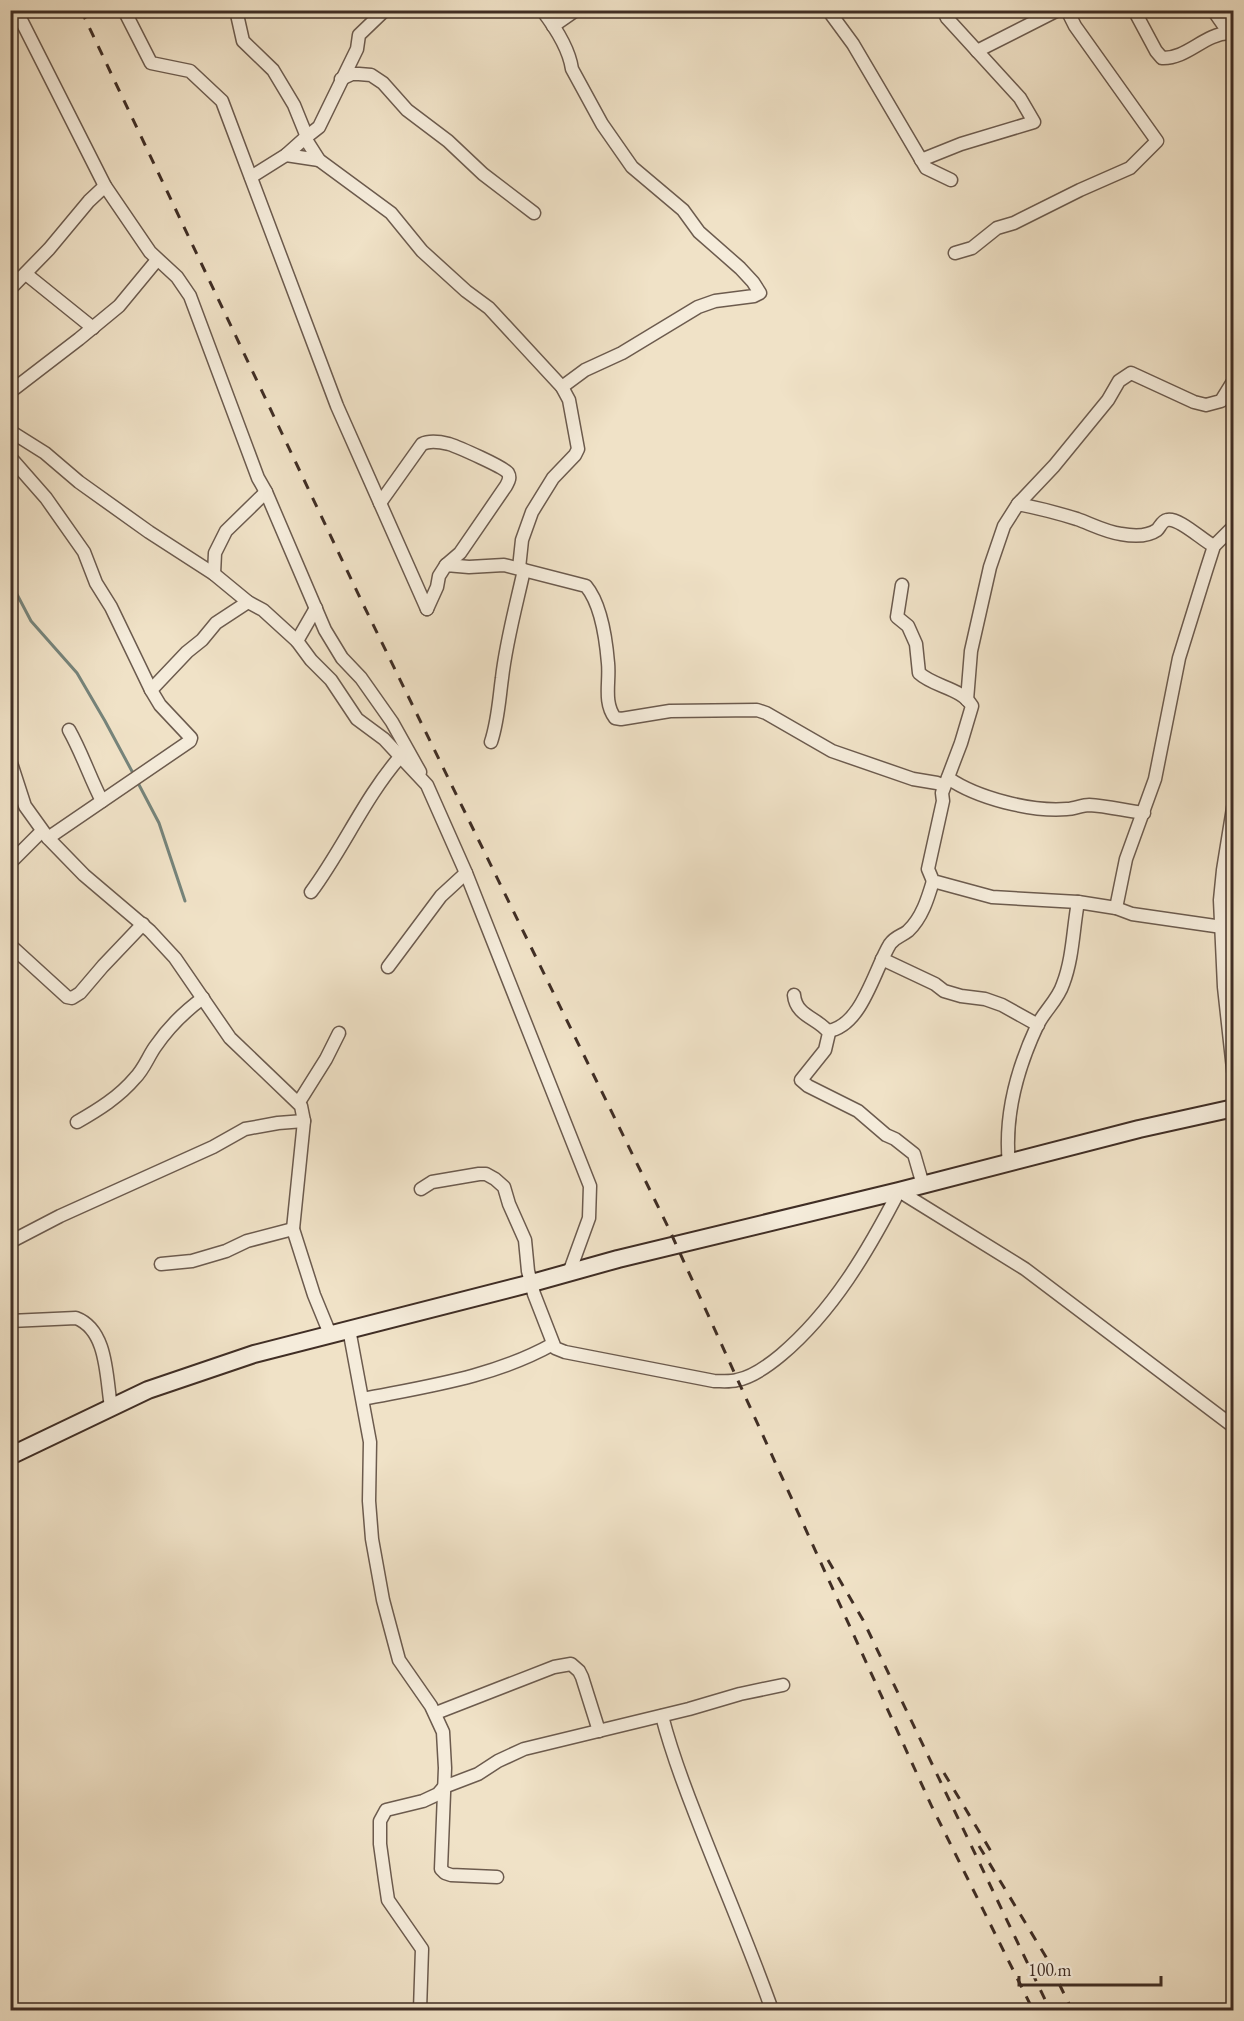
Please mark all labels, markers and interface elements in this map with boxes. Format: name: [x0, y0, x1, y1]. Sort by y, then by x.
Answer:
scale bar: [1019, 1949, 1162, 1987]
text: 100 m: [1028, 1958, 1072, 1981]

